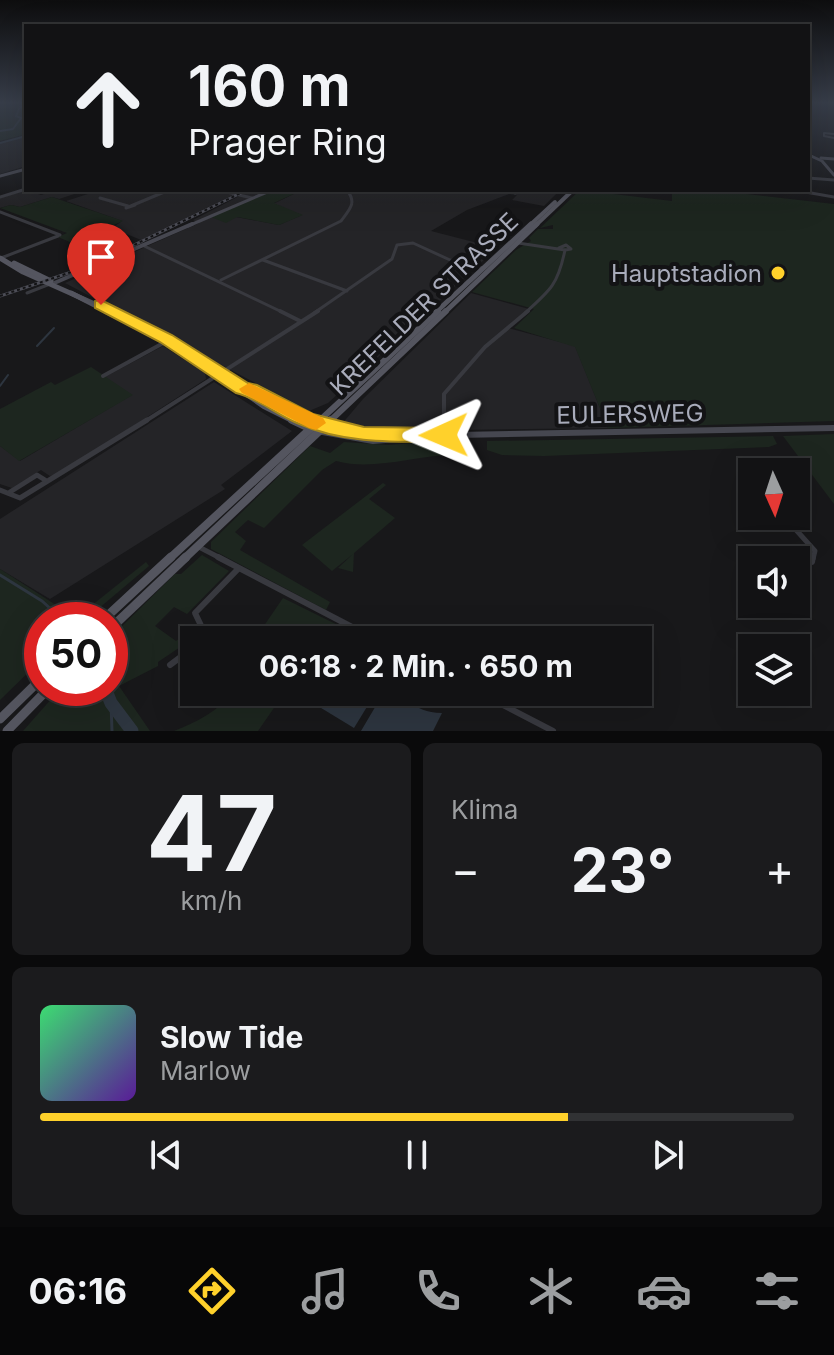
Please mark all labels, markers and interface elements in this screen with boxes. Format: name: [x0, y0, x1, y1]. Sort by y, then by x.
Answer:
text: 160 m: [188, 52, 351, 120]
icon: ahead: [56, 56, 160, 160]
text: Prager Ring: [188, 120, 387, 164]
street label: KREFELDER STRASSE: [324, 207, 524, 401]
pin: [67, 223, 135, 305]
icon: arrive: [79, 235, 123, 279]
place label: Hauptstadion: [611, 259, 762, 288]
marker: Hauptstadion: [769, 264, 787, 282]
position arrow: [402, 393, 486, 477]
street label: EULERSWEG: [556, 398, 704, 430]
north arrow: [738, 458, 810, 530]
map controls: [738, 458, 810, 706]
button: sound: [738, 546, 810, 618]
speed limit sign: 50: [24, 602, 128, 706]
button: layers: [738, 634, 810, 706]
text: 06:18 · 2 Min. · 650 m: [259, 648, 573, 684]
text: 47: [146, 770, 277, 896]
text: Klima: [451, 794, 518, 825]
text: 23°: [571, 834, 674, 906]
text: −: [451, 843, 480, 897]
text: +: [765, 843, 794, 897]
text: km/h: [181, 885, 242, 916]
text: Slow Tide: [160, 1019, 303, 1055]
text: Marlow: [160, 1055, 251, 1086]
icon: previous: [144, 1133, 188, 1177]
icon: pause: [395, 1133, 439, 1177]
icon: next: [646, 1133, 690, 1177]
icon: directions: [184, 1263, 240, 1319]
icon: music: [297, 1263, 353, 1319]
icon: phone: [410, 1263, 466, 1319]
icon: climate: [523, 1263, 579, 1319]
icon: car: [636, 1263, 692, 1319]
icon: filters: [749, 1263, 805, 1319]
text: 06:16: [29, 1269, 127, 1313]

